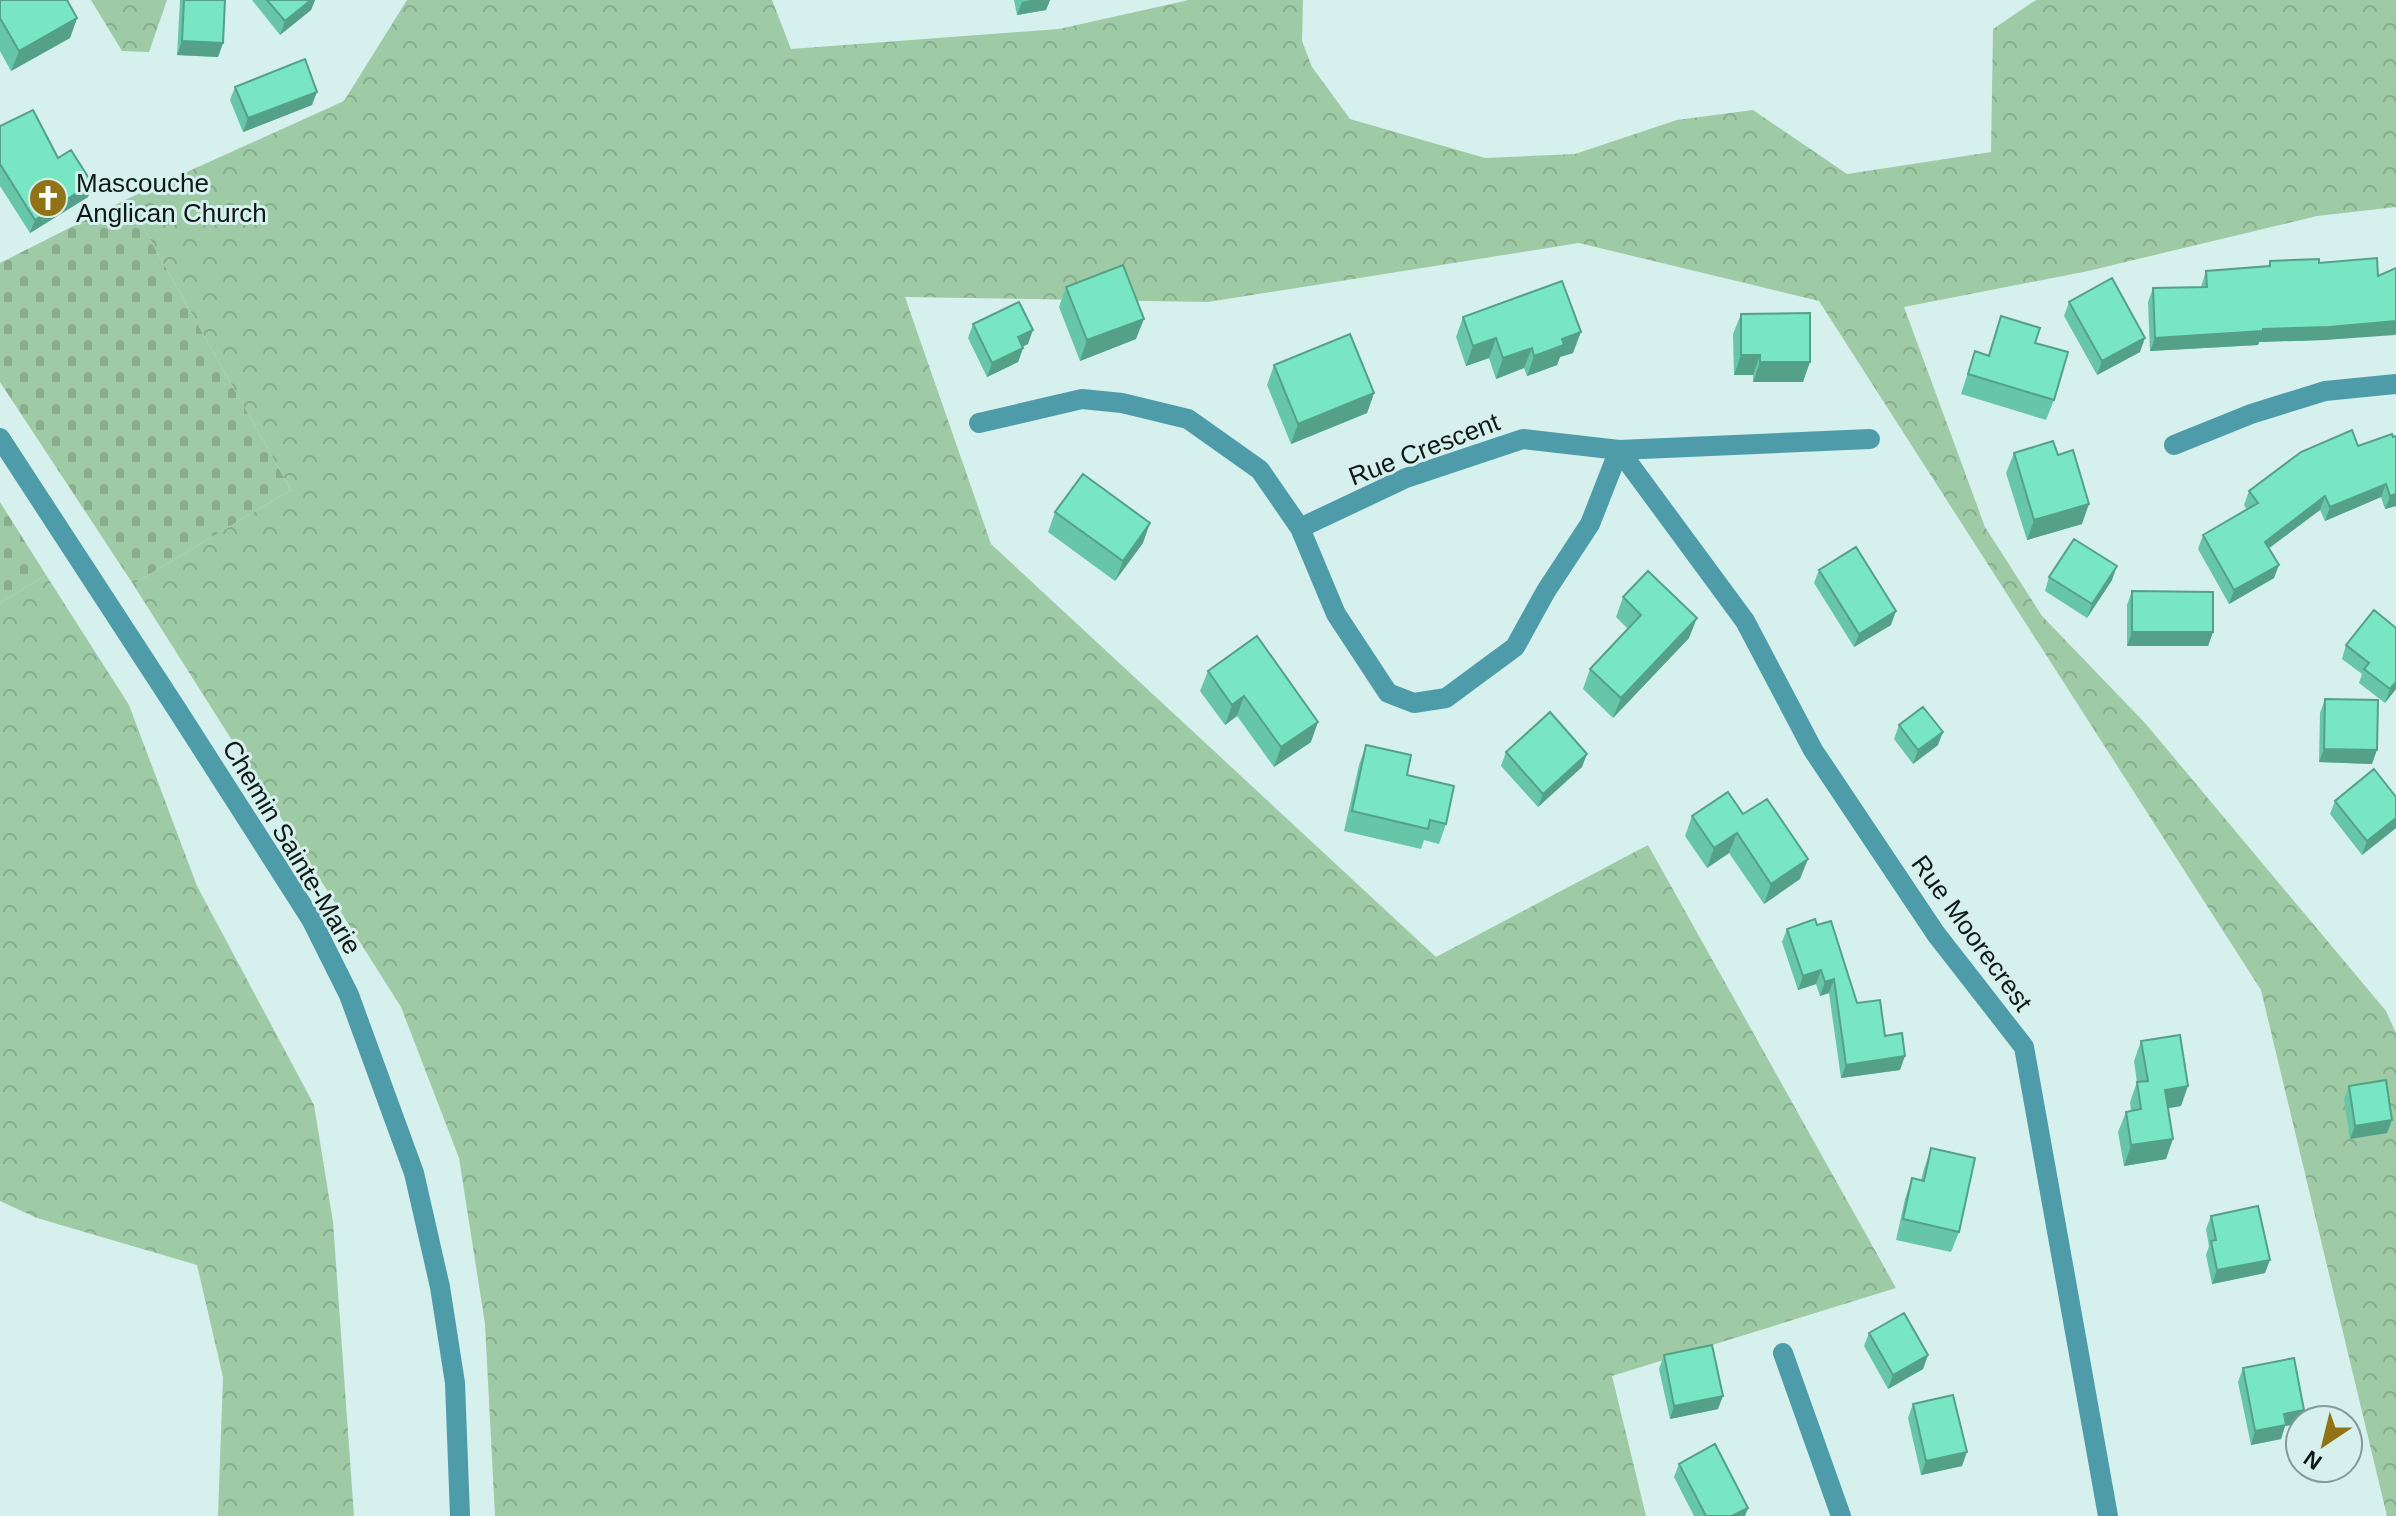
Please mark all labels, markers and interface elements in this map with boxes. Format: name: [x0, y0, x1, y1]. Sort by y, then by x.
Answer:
place label: Mascouche Anglican Church: [76, 168, 267, 228]
church icon: Mascouche Anglican Church: [27, 177, 69, 219]
street label: Rue Crescent: [1344, 406, 1504, 491]
street label: Chemin Sainte-Marie: [216, 735, 368, 959]
street label: Rue Moorecrest: [1906, 849, 2039, 1017]
north arrow: [2284, 1404, 2364, 1484]
text: N: [2299, 1445, 2326, 1475]

